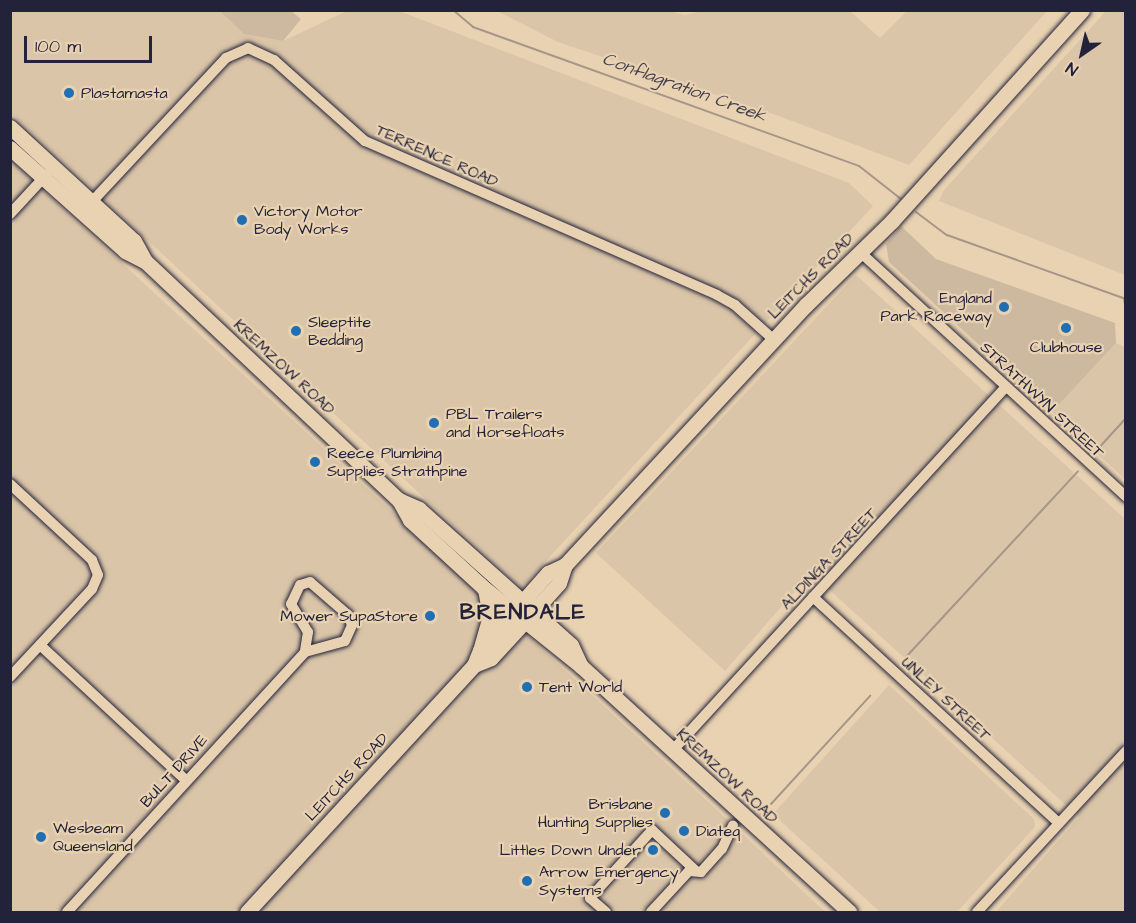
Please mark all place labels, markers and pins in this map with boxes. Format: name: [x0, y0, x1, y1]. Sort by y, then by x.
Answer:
place label: Plastamasta: [81, 83, 168, 103]
marker: Plastamasta: [62, 86, 76, 100]
place label: Victory Motor Body Works: [254, 201, 363, 239]
marker: Victory Motor Body Works: [235, 213, 249, 227]
place label: England Park Raceway: [880, 288, 992, 326]
marker: England Park Raceway: [997, 300, 1011, 314]
place label: Sleeptite Bedding: [308, 312, 371, 350]
marker: Clubhouse: [1059, 321, 1073, 335]
marker: Sleeptite Bedding: [289, 324, 303, 338]
place label: Clubhouse: [1030, 337, 1102, 357]
place label: PBL Trailers and Horsefloats: [446, 404, 565, 442]
marker: PBL Trailers and Horsefloats: [427, 416, 441, 430]
place label: Reece Plumbing Supplies Strathpine: [327, 443, 467, 481]
marker: Reece Plumbing Supplies Strathpine: [308, 455, 322, 469]
place label: Mower SupaStore: [280, 606, 418, 626]
marker: Mower SupaStore: [423, 609, 437, 623]
place label: Tent World: [539, 677, 622, 697]
marker: Tent World: [520, 680, 534, 694]
place label: Brisbane Hunting Supplies: [538, 794, 653, 832]
marker: Brisbane Hunting Supplies: [658, 806, 672, 820]
place label: Wesbeam Queensland: [53, 818, 133, 856]
place label: Diateq: [696, 821, 740, 841]
marker: Diateq: [677, 824, 691, 838]
marker: Wesbeam Queensland: [34, 830, 48, 844]
place label: Littles Down Under: [500, 840, 641, 860]
marker: Littles Down Under: [646, 843, 660, 857]
place label: Arrow Emergency Systems: [539, 862, 678, 900]
marker: Arrow Emergency Systems: [520, 874, 534, 888]

